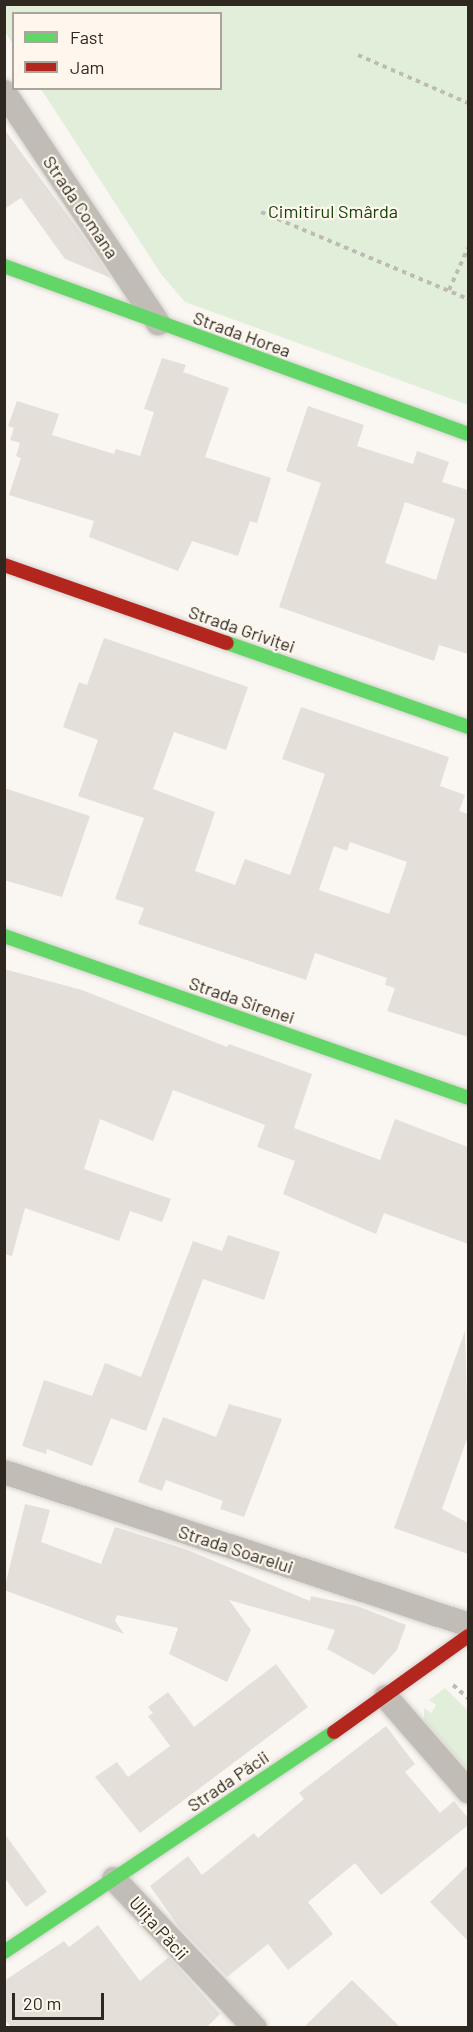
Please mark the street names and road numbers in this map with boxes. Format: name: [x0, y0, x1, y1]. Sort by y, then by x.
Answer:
street label: Strada Comana: [39, 152, 123, 262]
street label: Strada Horea: [190, 306, 294, 362]
street label: Strada Griviței: [186, 601, 298, 657]
street label: Strada Sirenei: [186, 972, 298, 1028]
street label: Strada Soarelui: [176, 1520, 296, 1578]
street label: Strada Păcii: [183, 1746, 273, 1816]
street label: Ulița Păcii: [125, 1892, 193, 1964]

